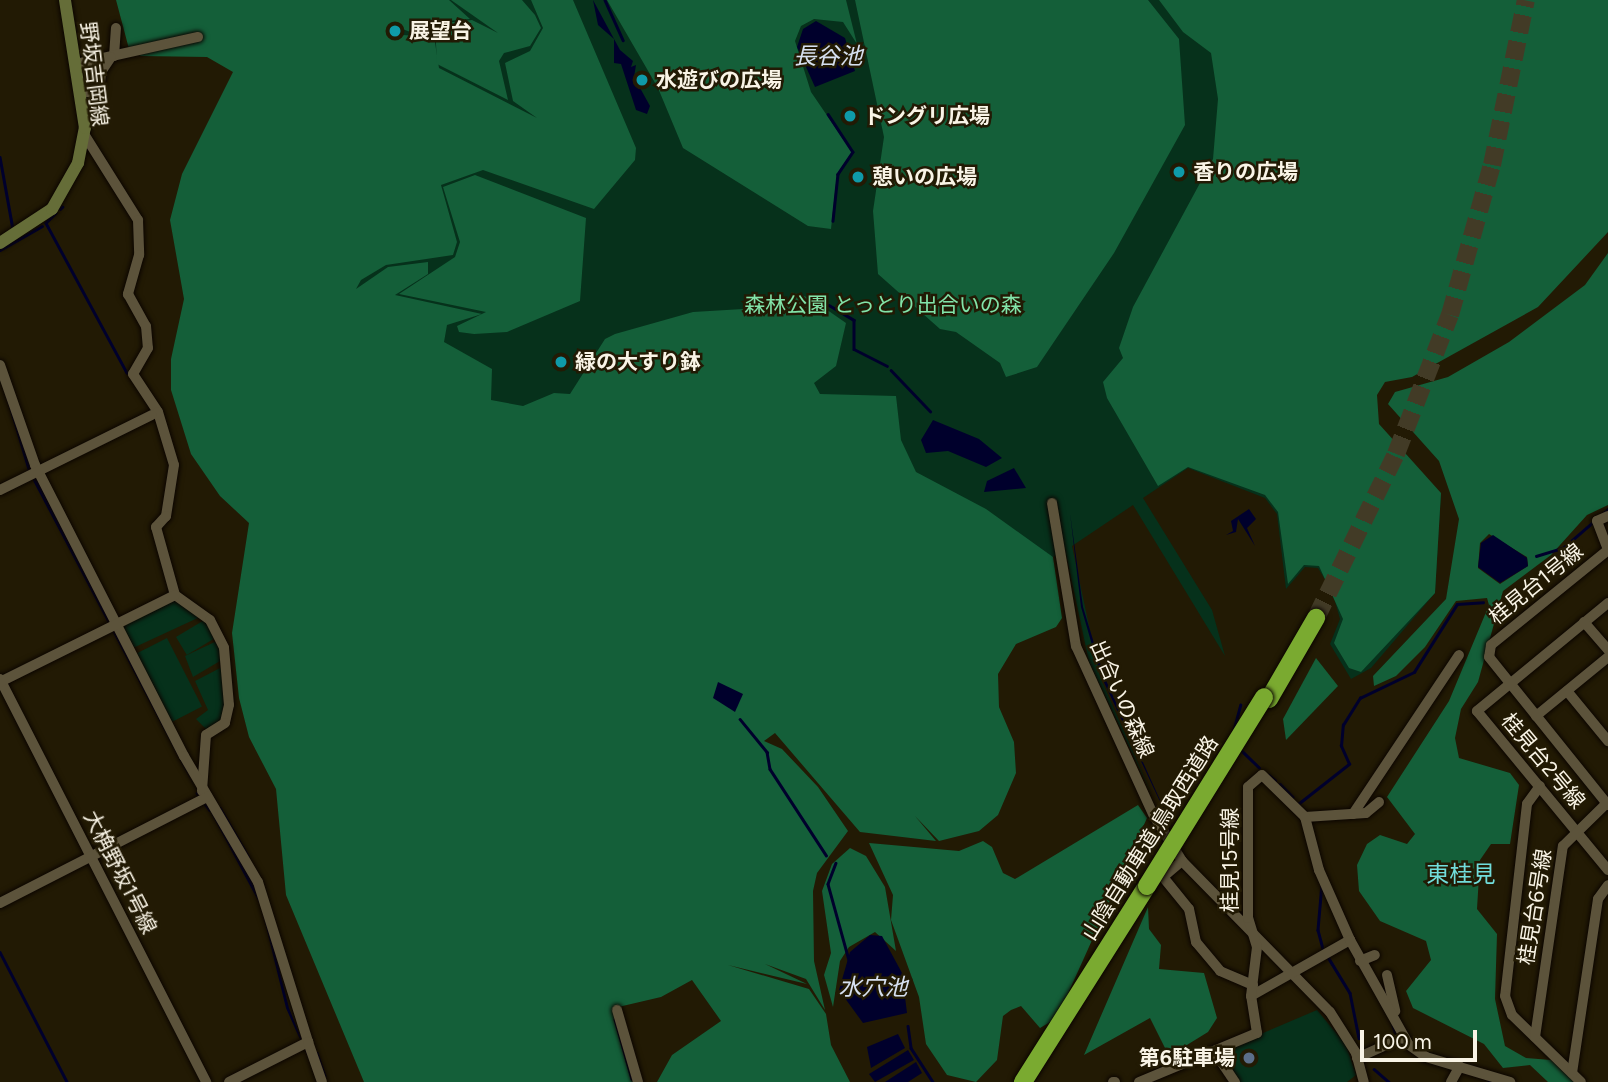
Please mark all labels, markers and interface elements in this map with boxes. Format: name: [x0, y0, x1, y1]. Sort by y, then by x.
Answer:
place label: 展望台: [409, 18, 472, 44]
street label: 野坂吉岡線: [75, 20, 113, 128]
marker: 展望台: [387, 23, 403, 39]
water label: 長谷池: [794, 42, 862, 70]
place label: 水遊びの広場: [656, 67, 782, 93]
marker: 水遊びの広場: [634, 72, 650, 88]
place label: ドングリ広場: [864, 103, 990, 129]
marker: ドングリ広場: [842, 108, 858, 124]
place label: 香りの広場: [1193, 159, 1298, 185]
place label: 憩いの広場: [872, 164, 977, 190]
marker: 香りの広場: [1171, 164, 1187, 180]
marker: 憩いの広場: [850, 169, 866, 185]
park label: 森林公園 とっとり出合いの森: [744, 292, 1022, 318]
place label: 緑の大すり鉢: [575, 349, 701, 375]
marker: 緑の大すり鉢: [553, 354, 569, 370]
street label: 桂見台1号線: [1484, 538, 1588, 630]
street label: 出合いの森線: [1085, 636, 1159, 762]
street label: 桂見台2号線: [1496, 708, 1590, 814]
street label: 山陰自動車道;鳥取西道路: [1077, 731, 1223, 945]
street label: 大桷野坂1号線: [78, 806, 162, 938]
street label: 桂見15号線: [1217, 808, 1243, 912]
street label: 桂見台6号線: [1513, 847, 1557, 967]
district label: 東桂見: [1427, 860, 1495, 888]
water label: 水穴池: [839, 973, 907, 1001]
scale bar: [1363, 1016, 1480, 1060]
text: 100 m: [1373, 1029, 1432, 1054]
place label: 第6駐車場: [1139, 1045, 1235, 1071]
marker: 第6駐車場: [1241, 1050, 1257, 1066]

